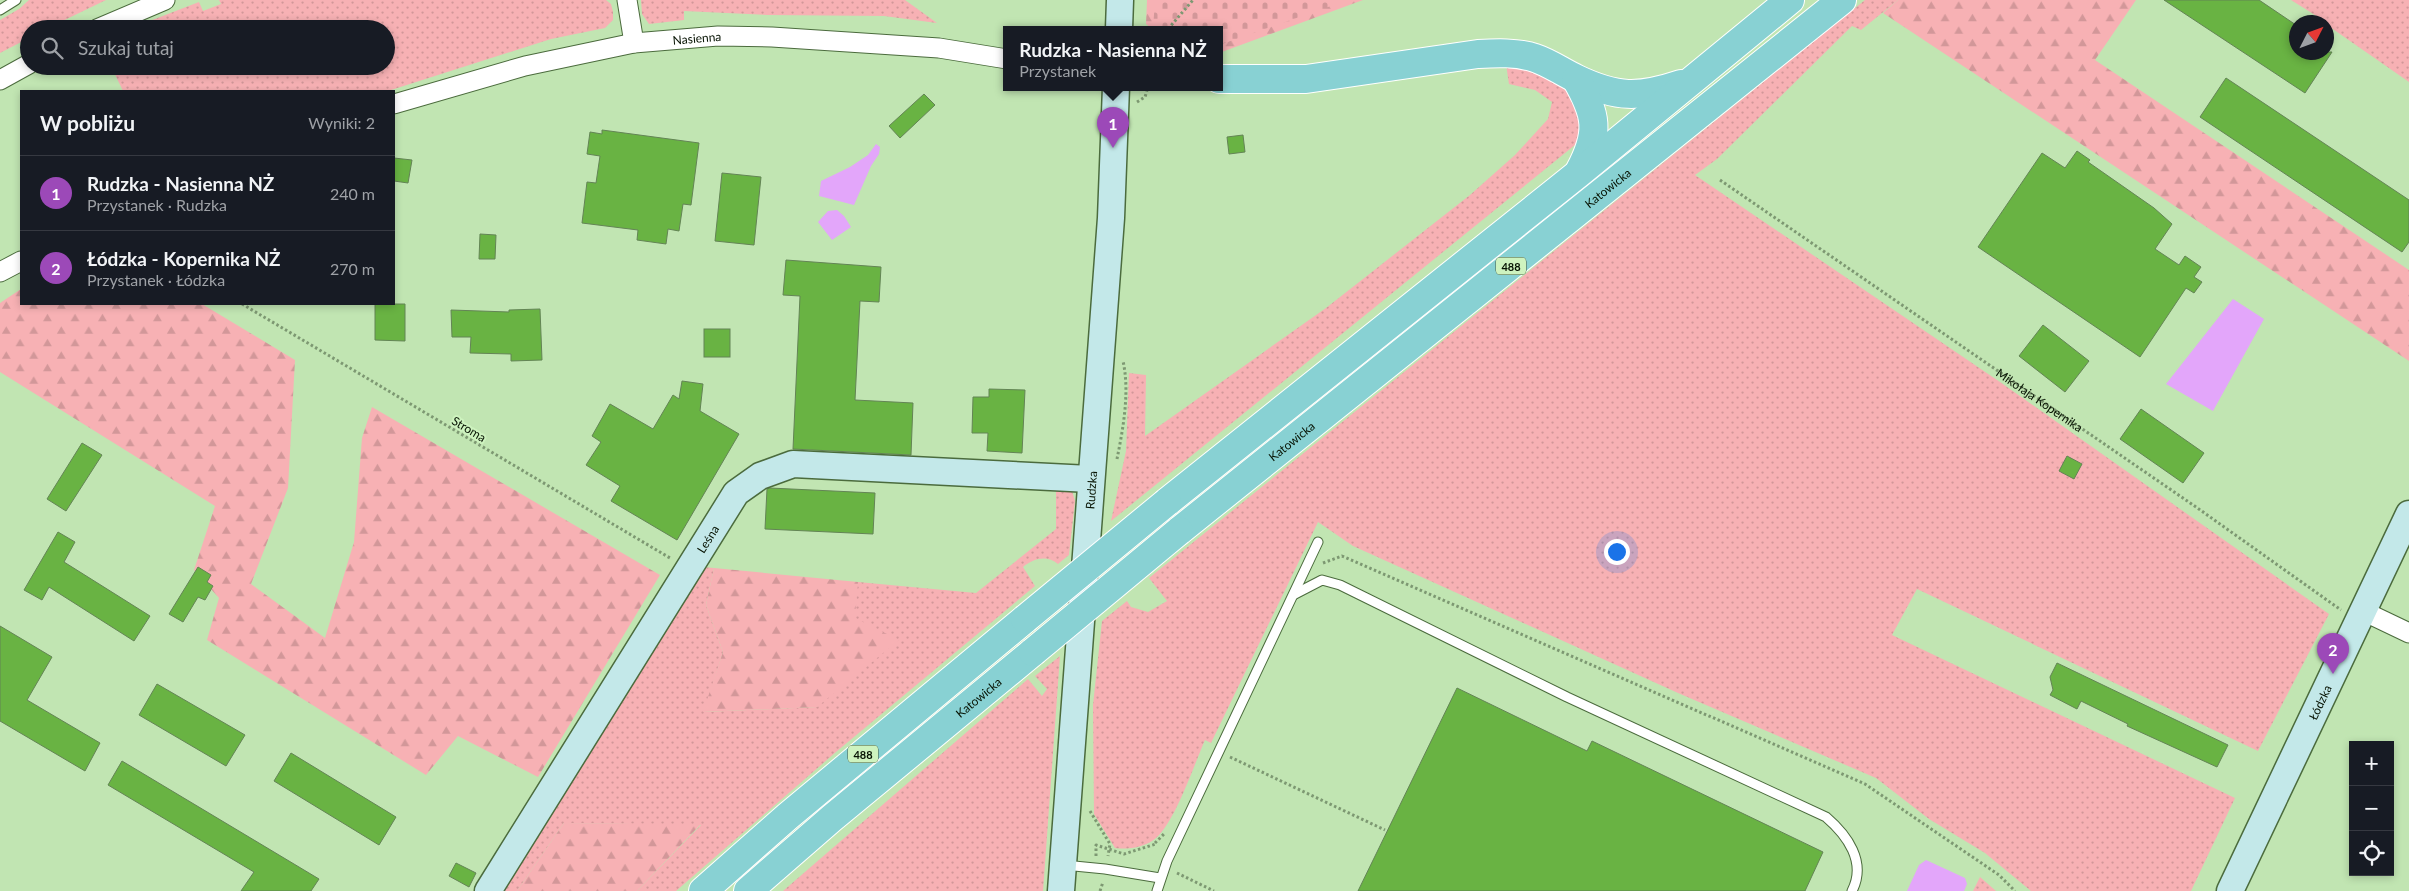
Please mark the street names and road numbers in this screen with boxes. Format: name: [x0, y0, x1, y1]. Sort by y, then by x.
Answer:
street label: Nasienna: [672, 28, 721, 47]
street label: Katowicka: [1581, 165, 1634, 211]
road number: 488: [1496, 258, 1526, 274]
street label: Mikołaja Kopernika: [1994, 365, 2086, 435]
street label: Stroma: [449, 413, 489, 445]
street label: Katowicka: [1265, 418, 1318, 464]
street label: Rudzka: [1082, 470, 1100, 510]
street label: Leśna: [693, 522, 722, 555]
street label: Katowicka: [952, 674, 1004, 720]
street label: Łódzka: [2305, 682, 2334, 722]
road number: 488: [848, 746, 878, 762]

